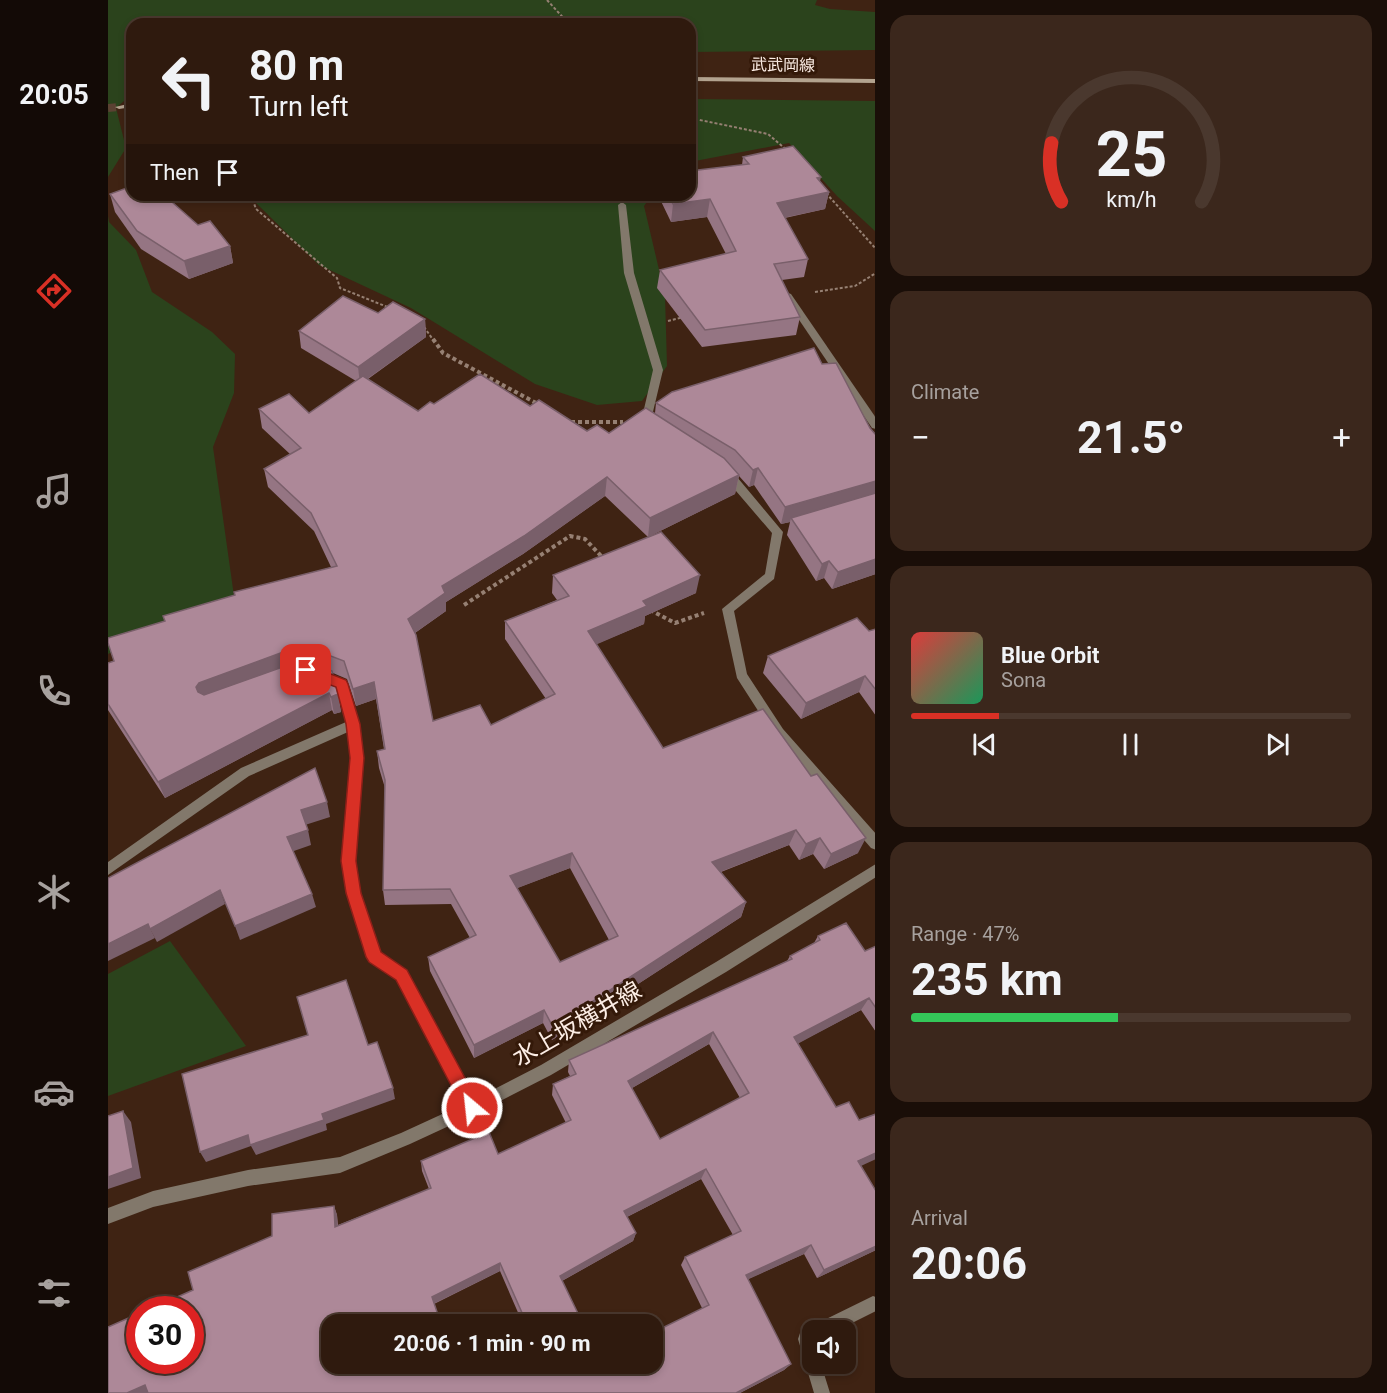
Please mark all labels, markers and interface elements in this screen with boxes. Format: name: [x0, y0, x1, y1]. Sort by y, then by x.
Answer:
text: 80 m: [249, 41, 344, 90]
icon: left: [150, 42, 228, 120]
street label: 武武岡線: [751, 55, 815, 75]
text: 20:05: [19, 79, 89, 111]
text: Turn left: [249, 91, 349, 123]
text: 25: [1095, 118, 1167, 191]
icon: arrive: [211, 156, 244, 189]
text: Then: [150, 160, 199, 185]
text: km/h: [1106, 188, 1156, 213]
icon: directions: [33, 270, 75, 312]
text: Climate: [911, 380, 979, 404]
text: 21.5°: [1077, 411, 1185, 464]
text: −: [911, 418, 930, 457]
text: +: [1332, 418, 1351, 457]
icon: music: [33, 470, 75, 512]
text: Blue Orbit: [1001, 643, 1099, 668]
pin: [280, 644, 331, 695]
icon: arrive: [289, 653, 322, 686]
text: Sona: [1001, 668, 1046, 692]
icon: phone: [33, 670, 75, 712]
icon: previous: [968, 728, 1001, 761]
icon: pause: [1114, 728, 1147, 761]
icon: next: [1261, 728, 1294, 761]
icon: climate: [33, 871, 75, 913]
text: Range · 47%: [911, 922, 1019, 946]
text: 235 km: [911, 953, 1063, 1006]
street label: 水上坂横井線: [508, 976, 646, 1072]
icon: car: [33, 1071, 75, 1113]
position arrow: [440, 1076, 504, 1140]
text: Arrival: [911, 1206, 968, 1230]
text: 20:06: [911, 1237, 1027, 1290]
icon: filters: [33, 1272, 75, 1314]
speed limit sign: 30: [126, 1296, 204, 1374]
map controls: [802, 1320, 856, 1374]
button: sound: [802, 1320, 856, 1374]
text: 20:06 · 1 min · 90 m: [394, 1331, 590, 1356]

